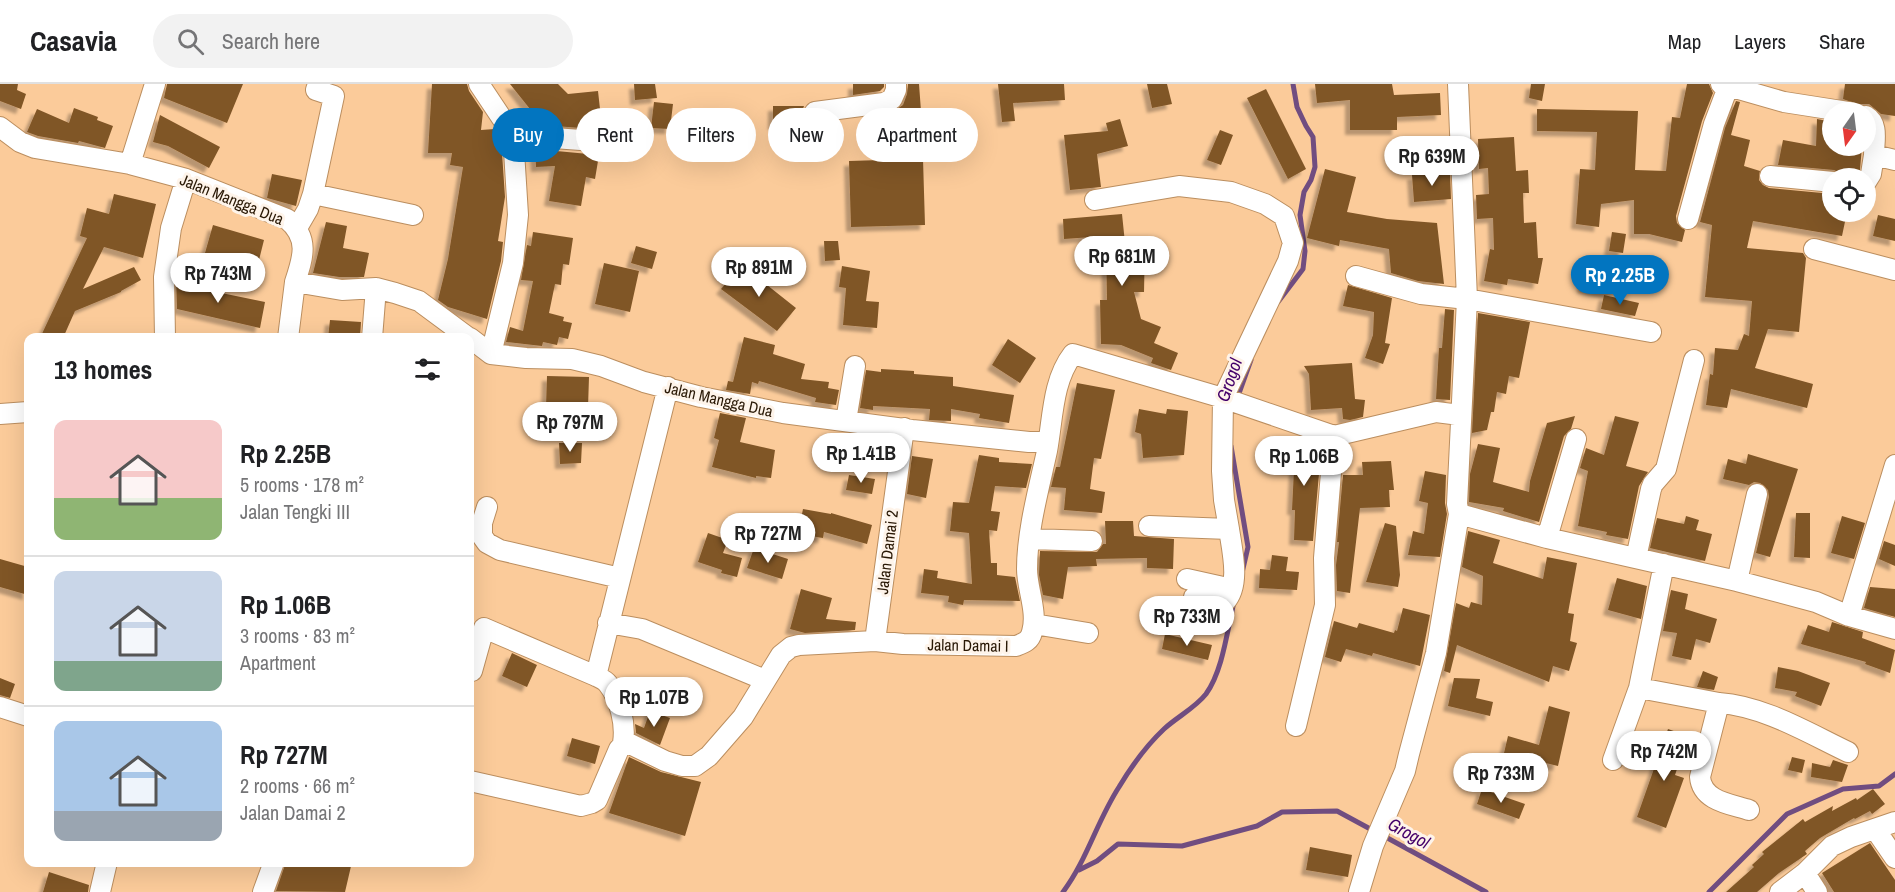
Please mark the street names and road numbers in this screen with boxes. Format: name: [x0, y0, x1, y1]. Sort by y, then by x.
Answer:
street label: Jalan Mangga Dua: [177, 168, 288, 230]
street label: Jalan Mangga Dua: [663, 376, 776, 422]
street label: Jalan Damai 2: [871, 509, 903, 595]
street label: Jalan Damai I: [927, 633, 1009, 657]

